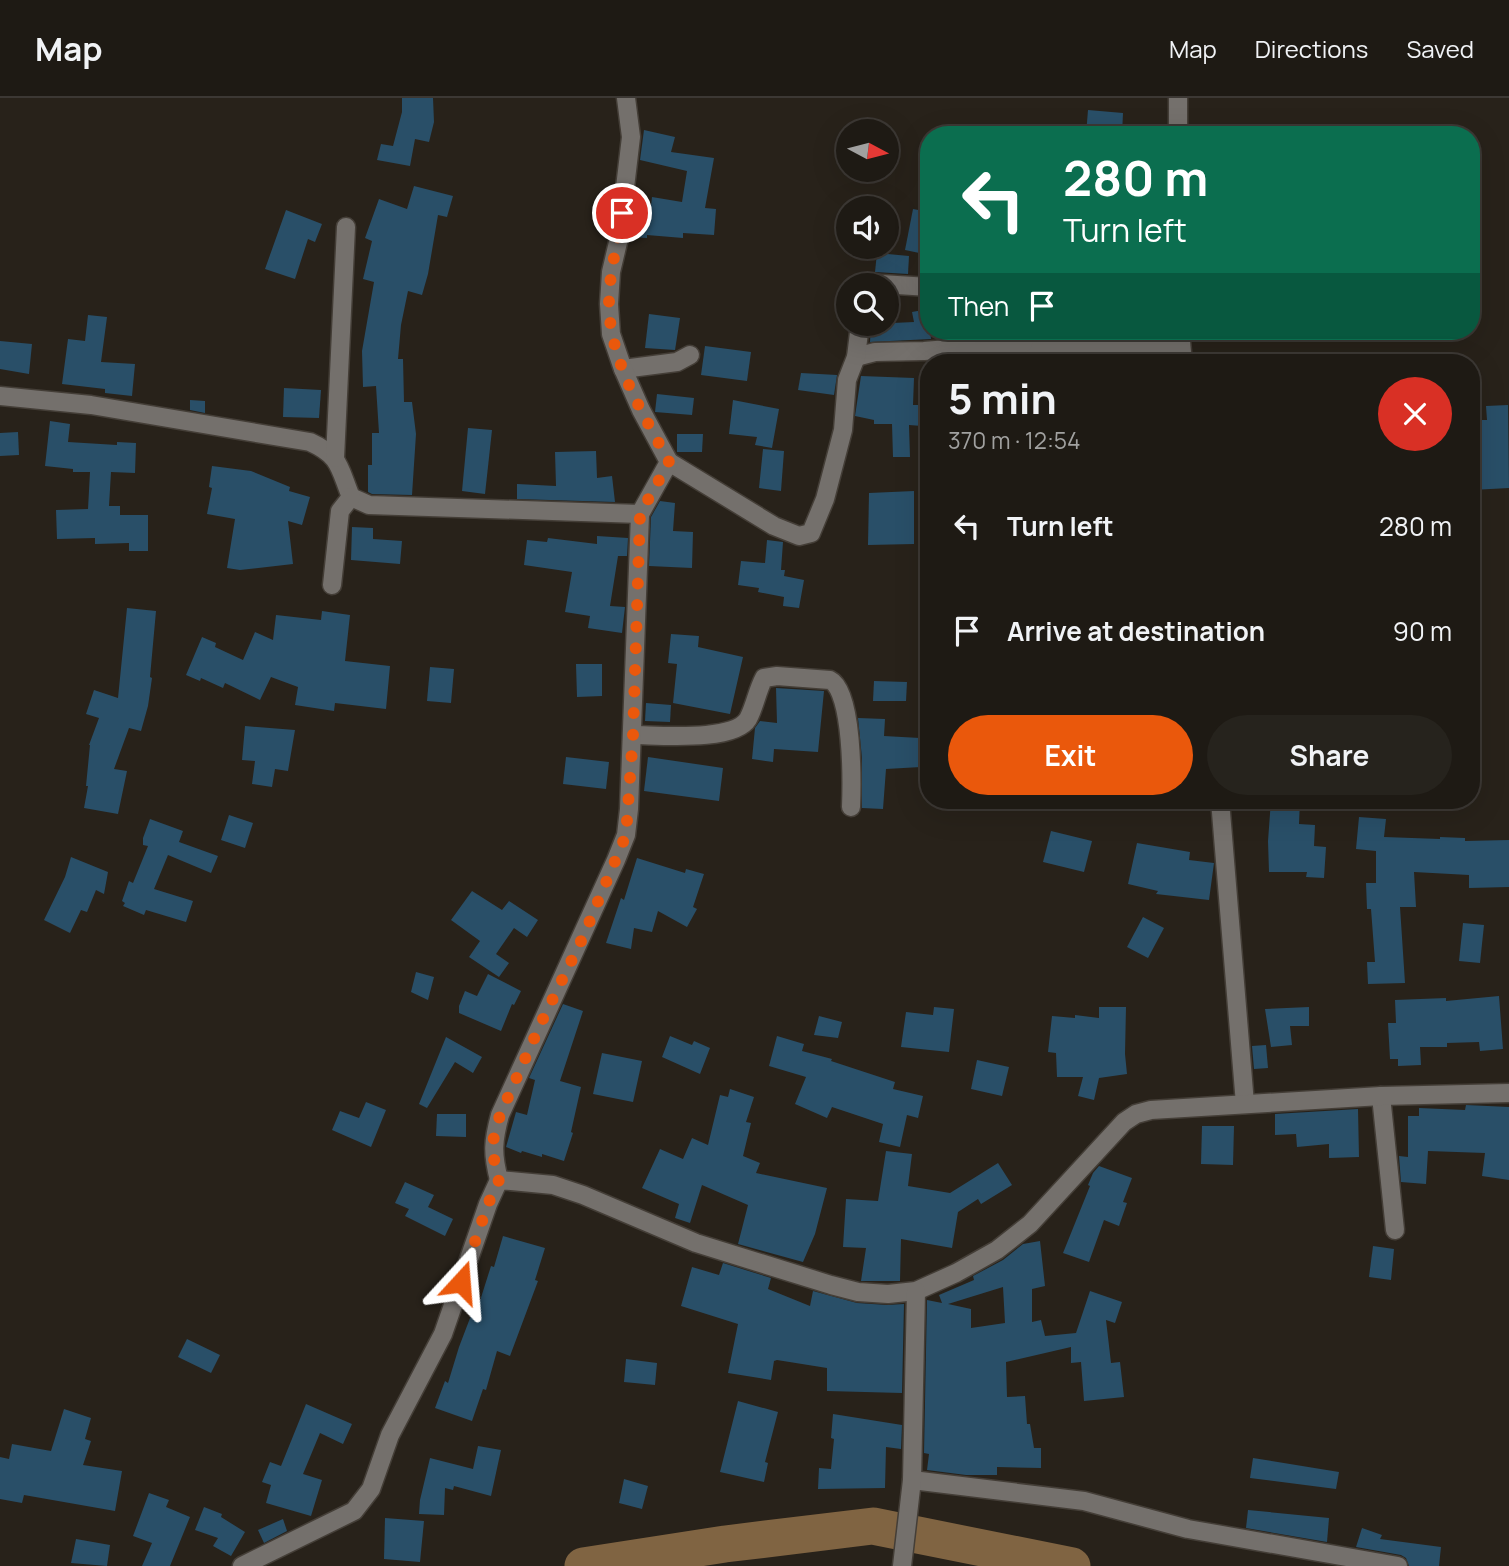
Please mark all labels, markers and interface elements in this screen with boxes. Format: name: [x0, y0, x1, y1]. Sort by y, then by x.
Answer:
text: Map: [35, 26, 103, 71]
text: Map: [1169, 32, 1217, 65]
text: Directions: [1255, 32, 1368, 65]
text: Saved: [1406, 32, 1474, 65]
north arrow: [836, 119, 900, 182]
map controls: [836, 119, 899, 336]
text: 280 m: [1063, 144, 1208, 211]
icon: left: [948, 154, 1039, 245]
pin: [592, 183, 652, 243]
icon: arrive: [603, 194, 641, 232]
button: sound: [836, 196, 899, 259]
text: Turn left: [1063, 208, 1187, 252]
button: search: [836, 273, 899, 336]
icon: arrive: [1023, 287, 1061, 325]
text: Then: [948, 288, 1009, 324]
text: 5 min: [948, 369, 1057, 427]
button: close: [1378, 377, 1452, 451]
text: 370 m · 12:54: [948, 424, 1081, 456]
icon: left: [948, 507, 986, 545]
text: Turn left: [1007, 508, 1114, 544]
text: 280 m: [1379, 508, 1452, 544]
icon: arrive: [948, 612, 986, 650]
text: Arrive at destination: [1007, 613, 1265, 649]
text: 90 m: [1393, 613, 1452, 649]
button: Exit: [948, 715, 1193, 795]
button: Share: [1207, 715, 1452, 795]
position arrow: [424, 1245, 498, 1319]

